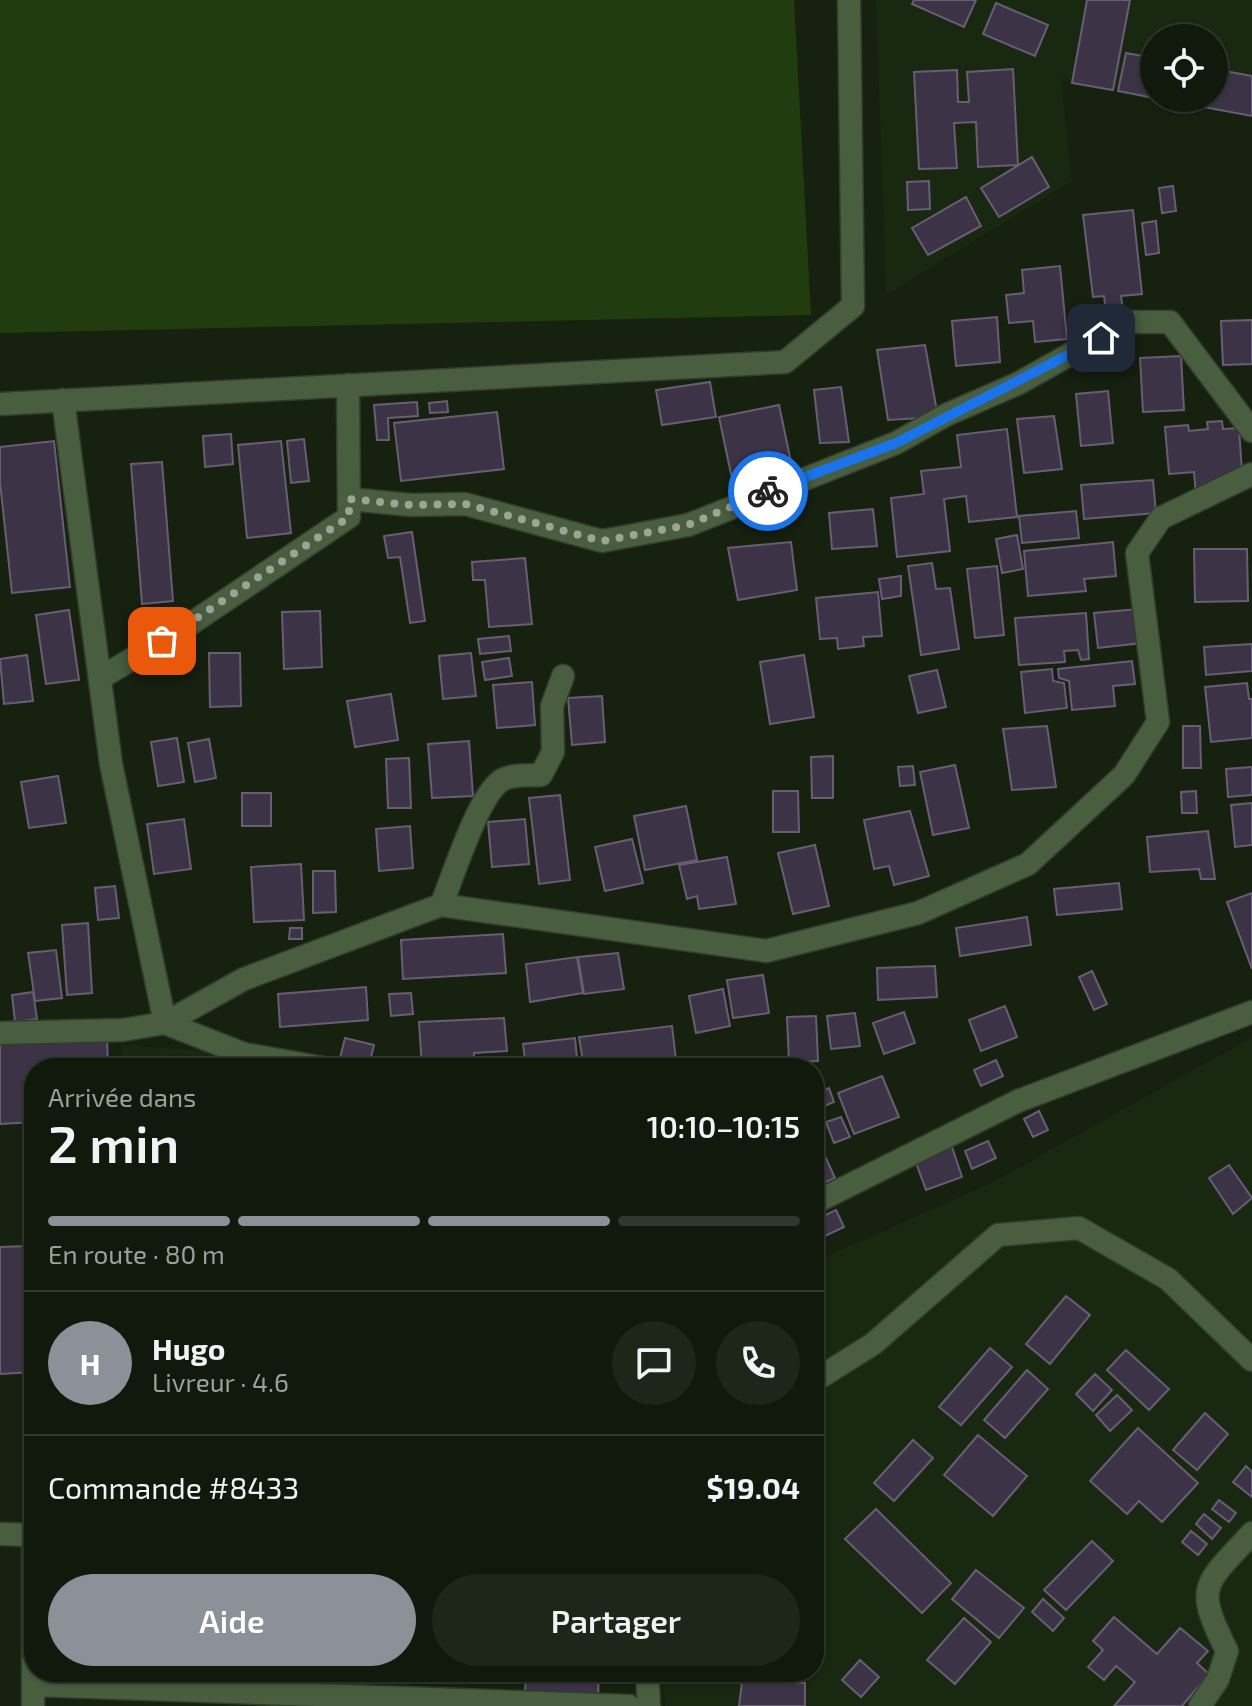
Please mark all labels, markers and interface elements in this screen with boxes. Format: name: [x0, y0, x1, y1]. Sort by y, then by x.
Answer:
map controls: [1140, 24, 1228, 112]
button: locate: [1140, 24, 1228, 112]
pin: [1067, 304, 1135, 372]
icon: home: [1079, 316, 1123, 360]
courier: [728, 451, 808, 531]
icon: bike: [746, 469, 790, 513]
pin: [128, 607, 196, 675]
icon: bag: [140, 619, 184, 663]
text: Arrivée dans: [48, 1081, 196, 1112]
text: 10:10–10:15: [647, 1108, 800, 1144]
text: 2 min: [48, 1111, 179, 1173]
text: En route · 80 m: [48, 1238, 225, 1269]
button: chat: [612, 1321, 696, 1405]
button: phone: [716, 1321, 800, 1405]
text: Hugo: [152, 1330, 226, 1366]
text: H: [80, 1345, 100, 1381]
text: Livreur · 4.6: [152, 1366, 289, 1397]
text: Commande #8433: [48, 1469, 299, 1505]
text: $19.04: [707, 1469, 800, 1505]
button: Aide: [48, 1574, 416, 1666]
button: Partager: [432, 1574, 800, 1666]

